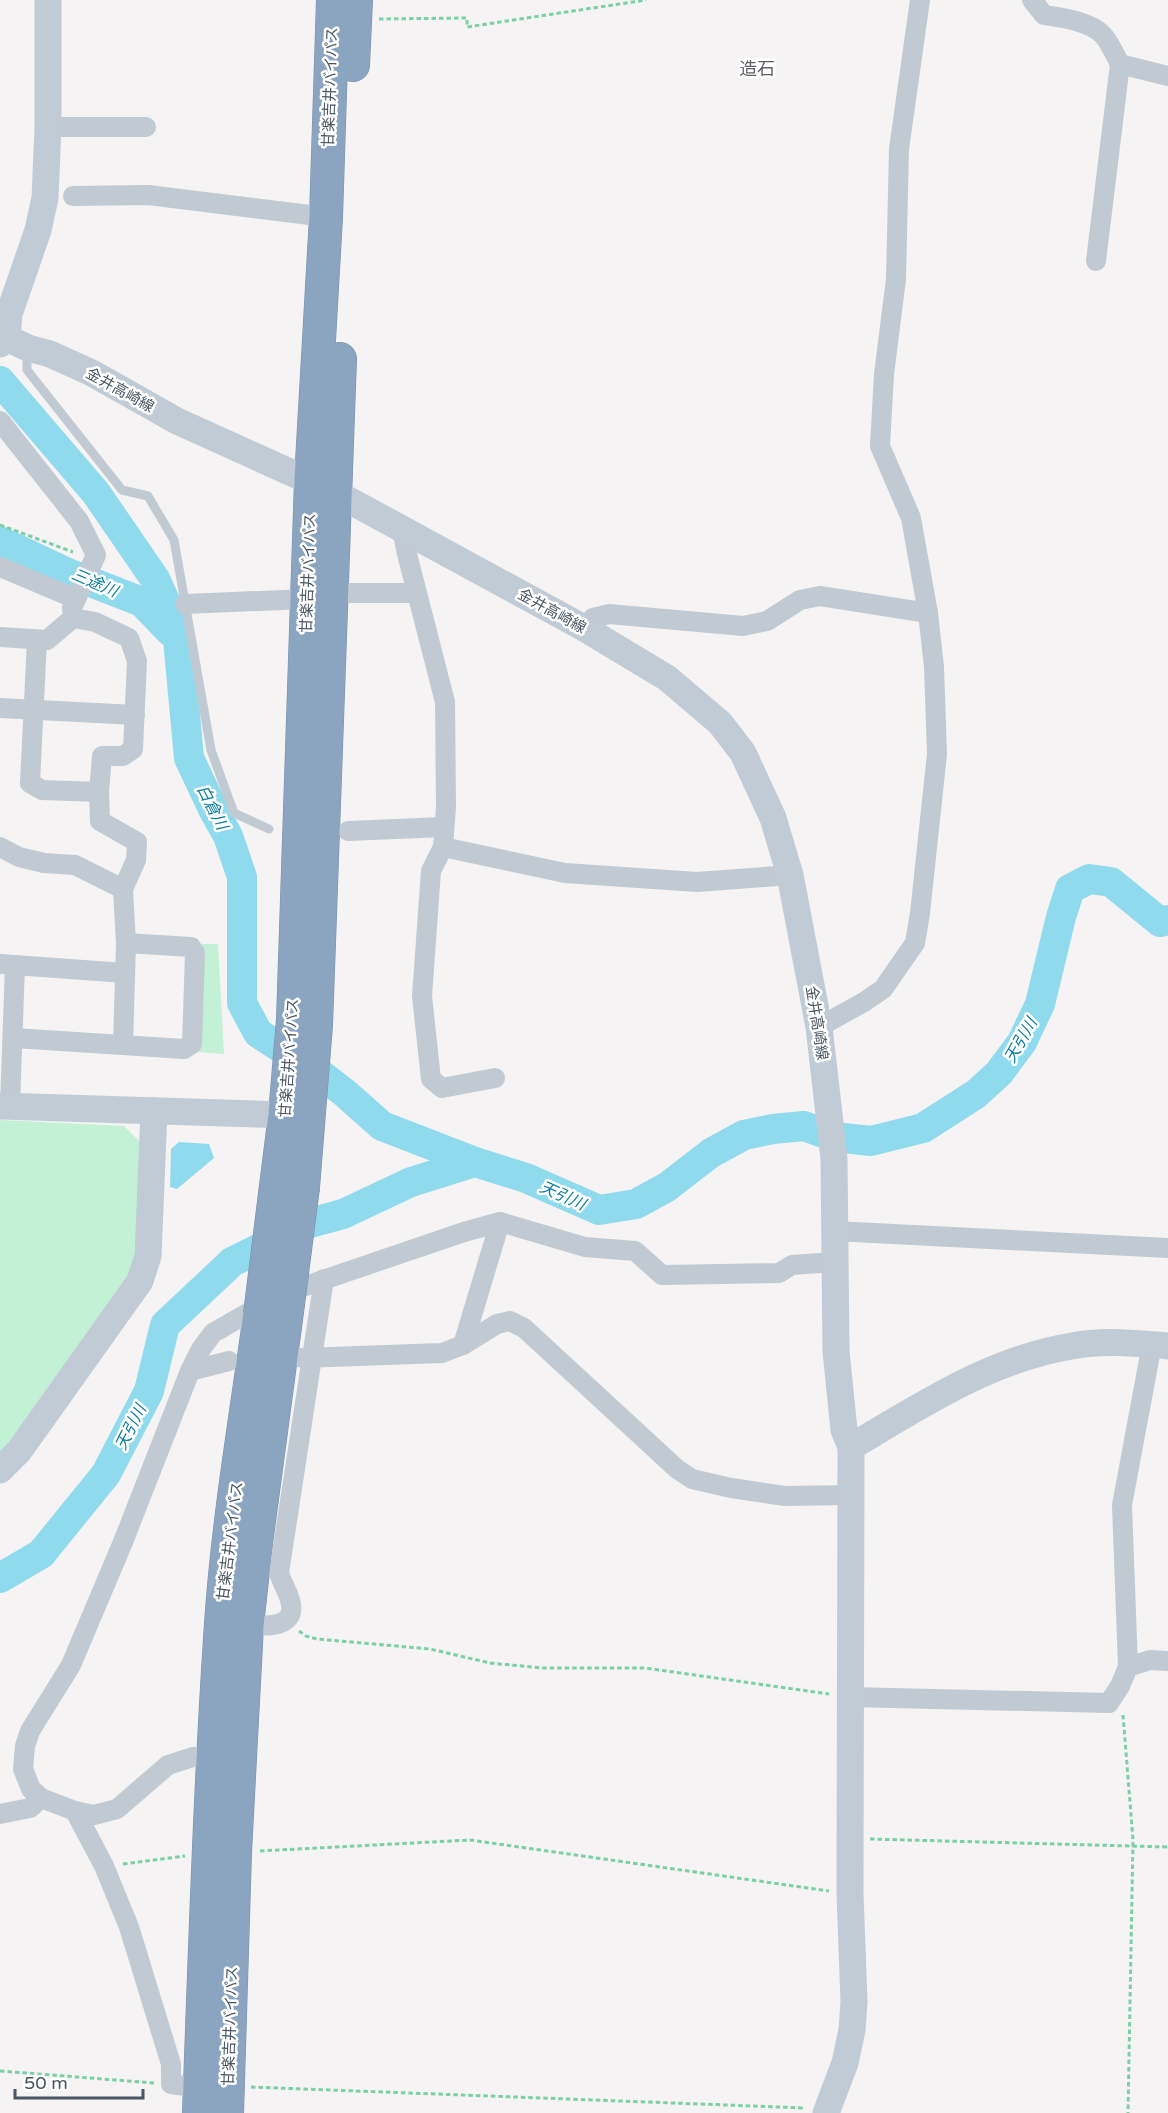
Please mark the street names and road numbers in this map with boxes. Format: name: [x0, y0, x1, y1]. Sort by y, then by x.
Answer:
street label: 甘楽吉井バイパス: [319, 27, 341, 147]
street label: 金井高崎線: [83, 364, 157, 416]
street label: 甘楽吉井バイパス: [297, 513, 319, 633]
street label: 金井高崎線: [515, 585, 589, 637]
street label: 金井高崎線: [802, 985, 832, 1061]
street label: 甘楽吉井バイパス: [276, 998, 302, 1118]
street label: 甘楽吉井バイパス: [214, 1480, 246, 1602]
street label: 甘楽吉井バイパス: [219, 1966, 241, 2086]

